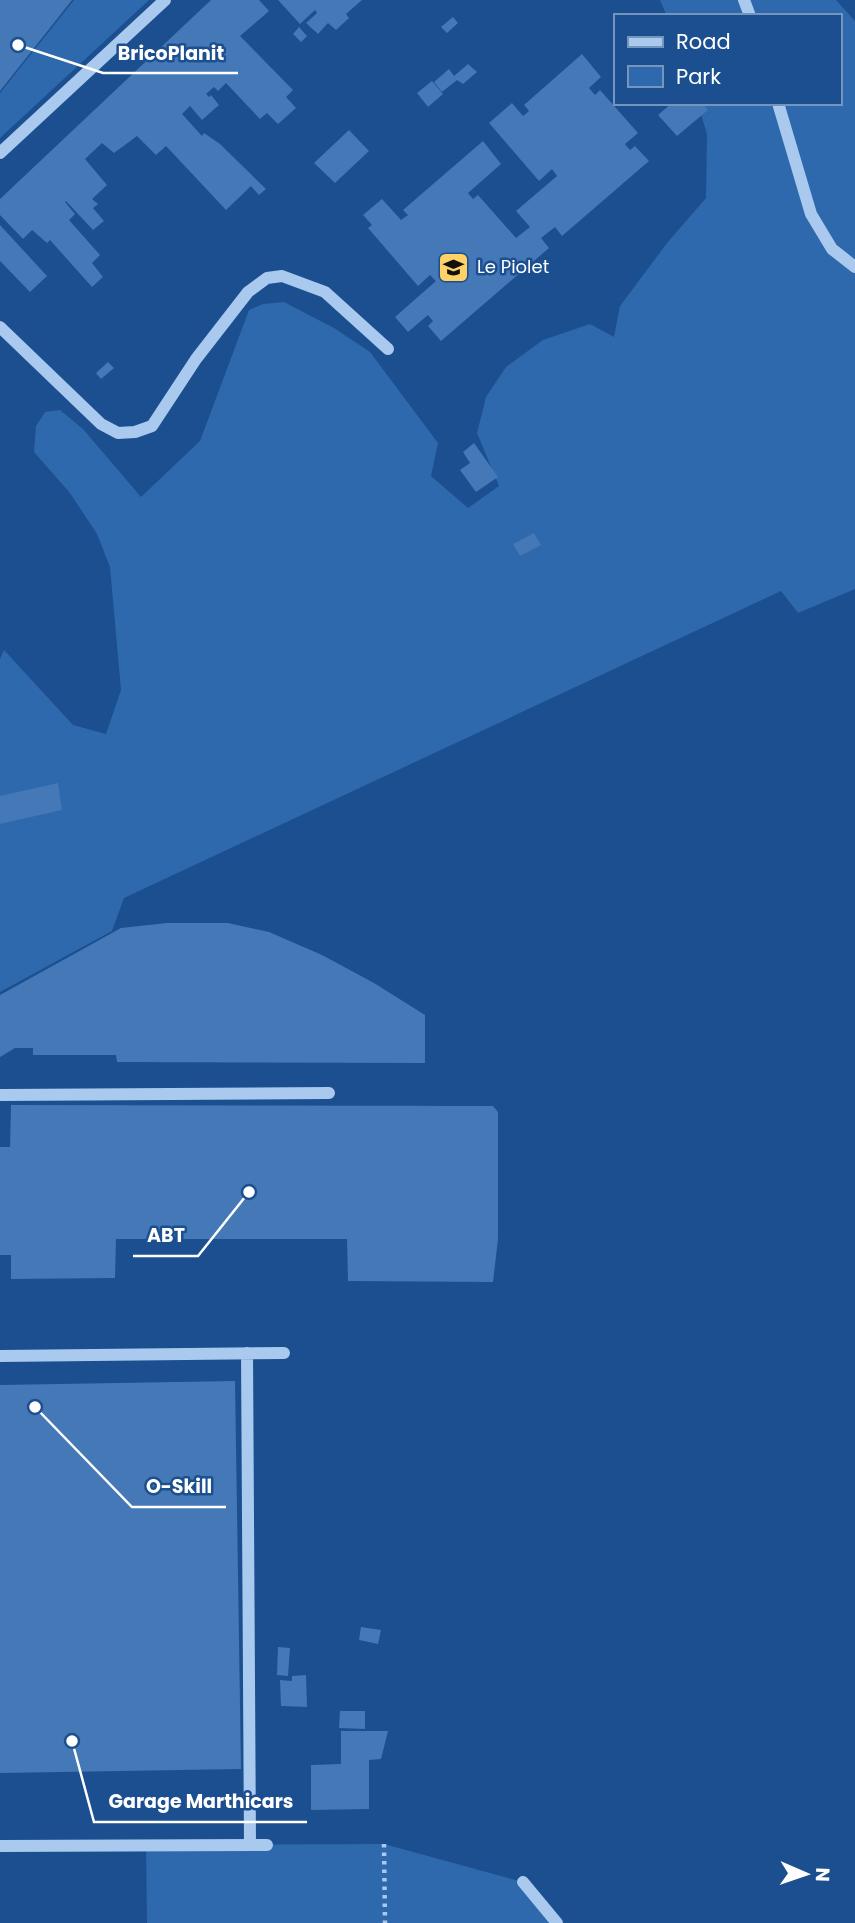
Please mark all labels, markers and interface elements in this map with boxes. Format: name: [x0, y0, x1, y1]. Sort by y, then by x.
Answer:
legend: [614, 14, 841, 105]
text: Road: [676, 27, 731, 56]
callout: BricoPlanit: [103, 33, 238, 73]
text: BricoPlanit: [118, 40, 224, 67]
text: Park: [676, 62, 721, 91]
school or university icon: Le Piolet: [437, 250, 471, 284]
place label: Le Piolet: [477, 254, 549, 279]
callout: ABT: [133, 1216, 198, 1256]
text: ABT: [147, 1222, 185, 1249]
callout: O-Skill: [132, 1467, 226, 1507]
text: O-Skill: [146, 1473, 212, 1500]
callout: Garage Marthicars: [94, 1782, 307, 1822]
text: Garage Marthicars: [109, 1788, 293, 1815]
north arrow: [771, 1839, 841, 1909]
text: N: [809, 1867, 836, 1882]

